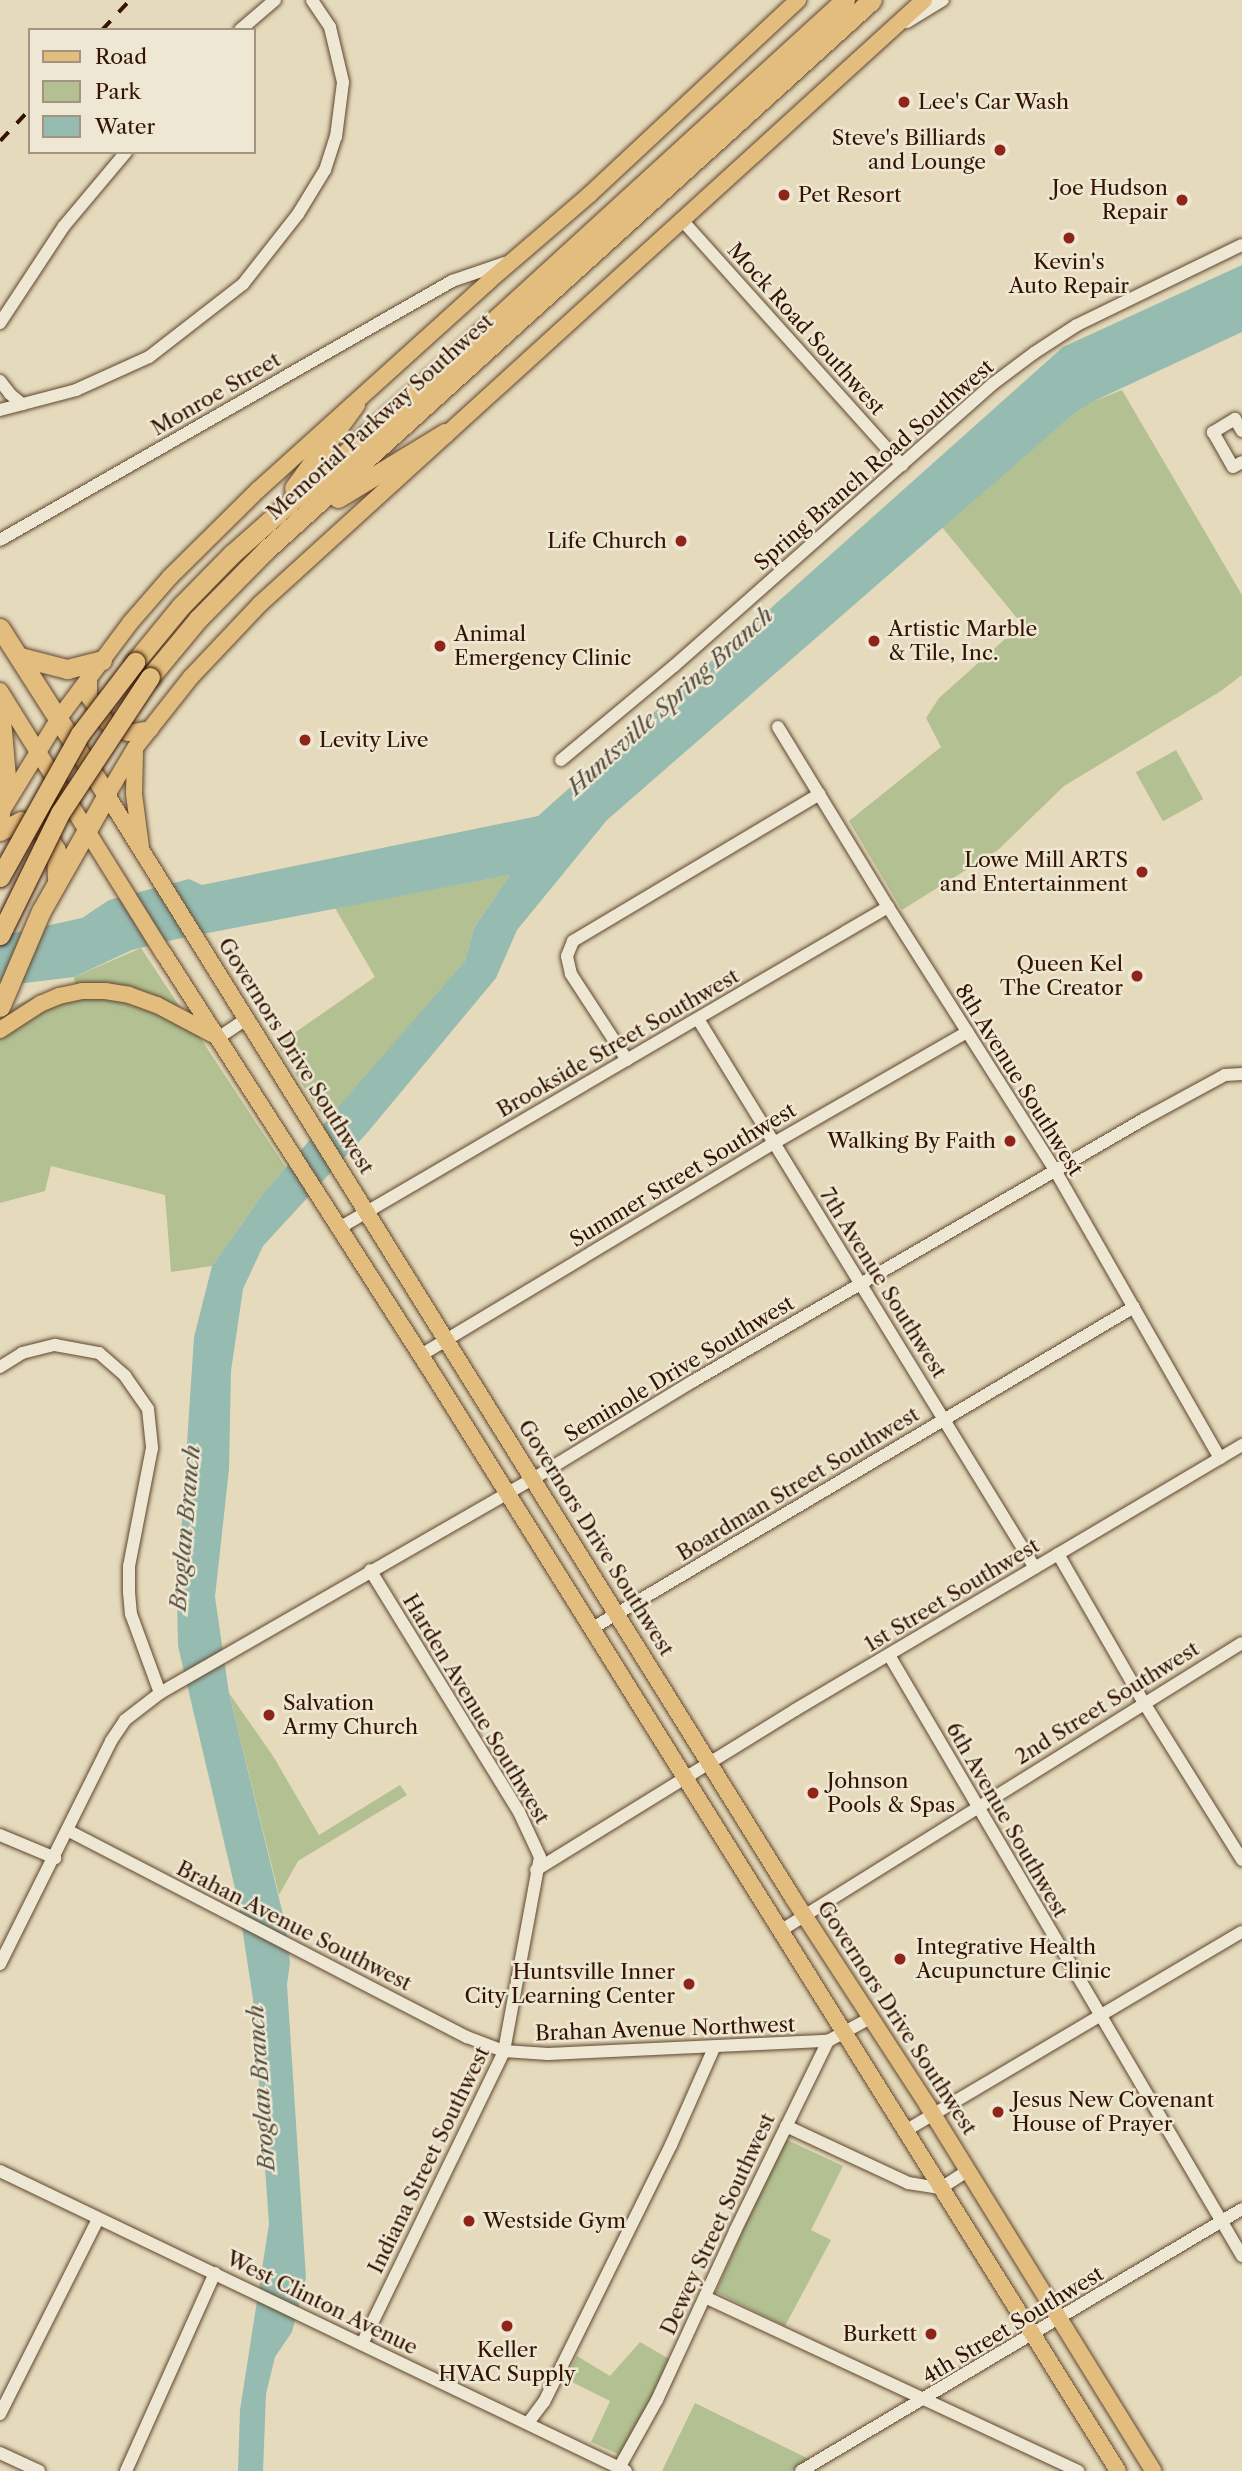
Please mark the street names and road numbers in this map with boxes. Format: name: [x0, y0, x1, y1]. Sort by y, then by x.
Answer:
street label: Mock Road Southwest: [722, 238, 890, 420]
street label: Memorial Parkway Southwest: [261, 309, 499, 525]
street label: Monroe Street: [147, 347, 285, 441]
street label: Spring Branch Road Southwest: [749, 354, 999, 576]
street label: Governors Drive Southwest: [213, 933, 379, 1179]
street label: Brookside Street Southwest: [492, 963, 744, 1123]
street label: 8th Avenue Southwest: [949, 979, 1089, 1181]
street label: Summer Street Southwest: [565, 1097, 801, 1253]
street label: 7th Avenue Southwest: [814, 1183, 952, 1383]
street label: Seminole Drive Southwest: [560, 1290, 798, 1448]
street label: Boardman Street Southwest: [672, 1402, 924, 1566]
street label: Governors Drive Southwest: [513, 1415, 679, 1661]
street label: 1st Street Southwest: [860, 1533, 1044, 1657]
street label: Harden Avenue Southwest: [397, 1589, 555, 1829]
street label: 2nd Street Southwest: [1010, 1636, 1204, 1770]
street label: 6th Avenue Southwest: [941, 1718, 1073, 1922]
street label: Brahan Avenue Southwest: [172, 1856, 416, 1996]
street label: Governors Drive Southwest: [812, 1896, 982, 2140]
street label: Brahan Avenue Northwest: [534, 2012, 796, 2046]
street label: Indiana Street Southwest: [363, 2042, 495, 2278]
street label: Dewey Street Southwest: [655, 2109, 781, 2339]
street label: West Clinton Avenue: [222, 2246, 422, 2360]
street label: 4th Street Southwest: [918, 2261, 1108, 2389]

